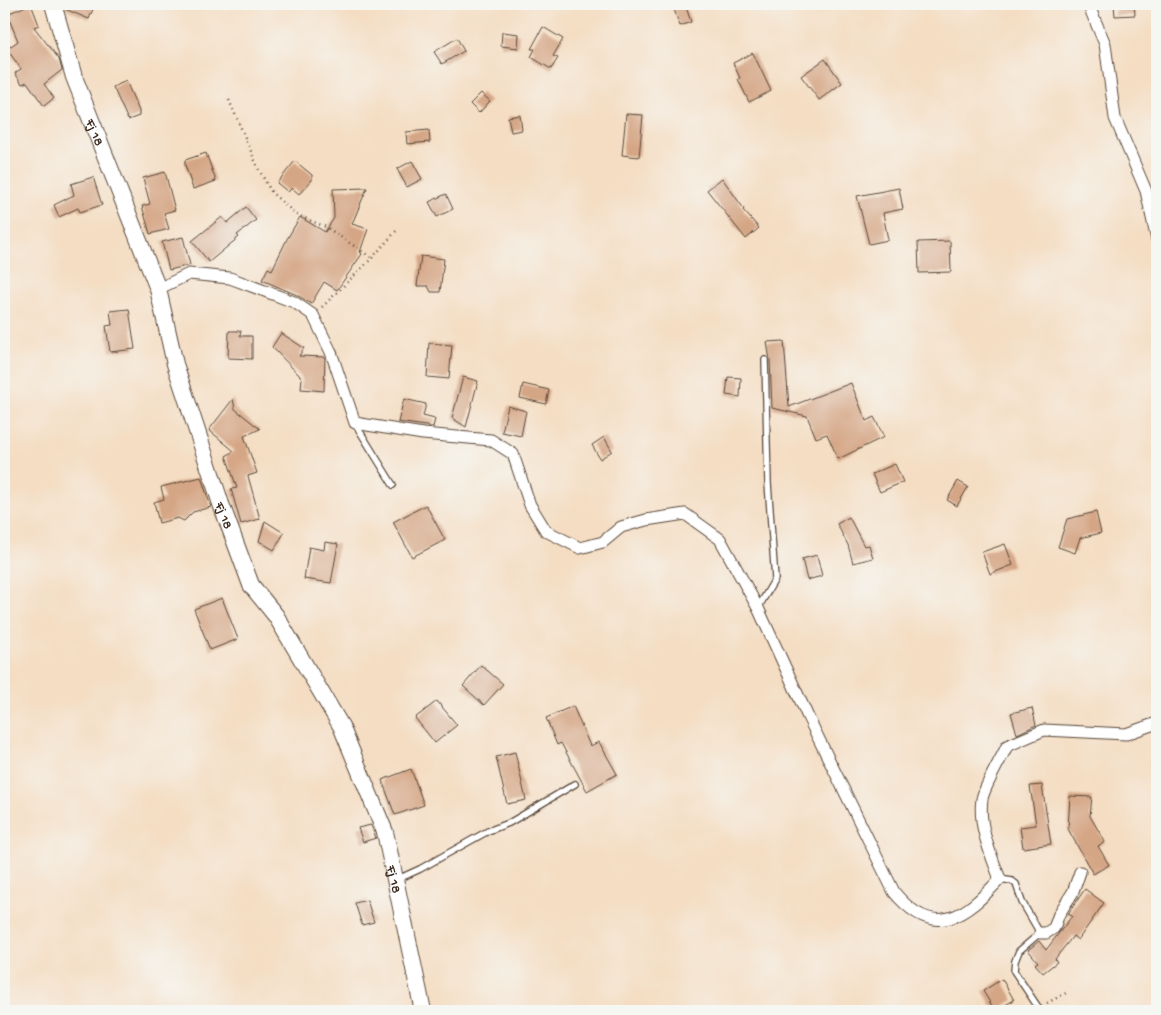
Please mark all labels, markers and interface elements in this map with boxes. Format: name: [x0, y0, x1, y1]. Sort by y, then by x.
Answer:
street label: Fj 18: [80, 116, 107, 149]
street label: Fj 18: [210, 499, 236, 532]
street label: Fj 18: [381, 863, 404, 895]

